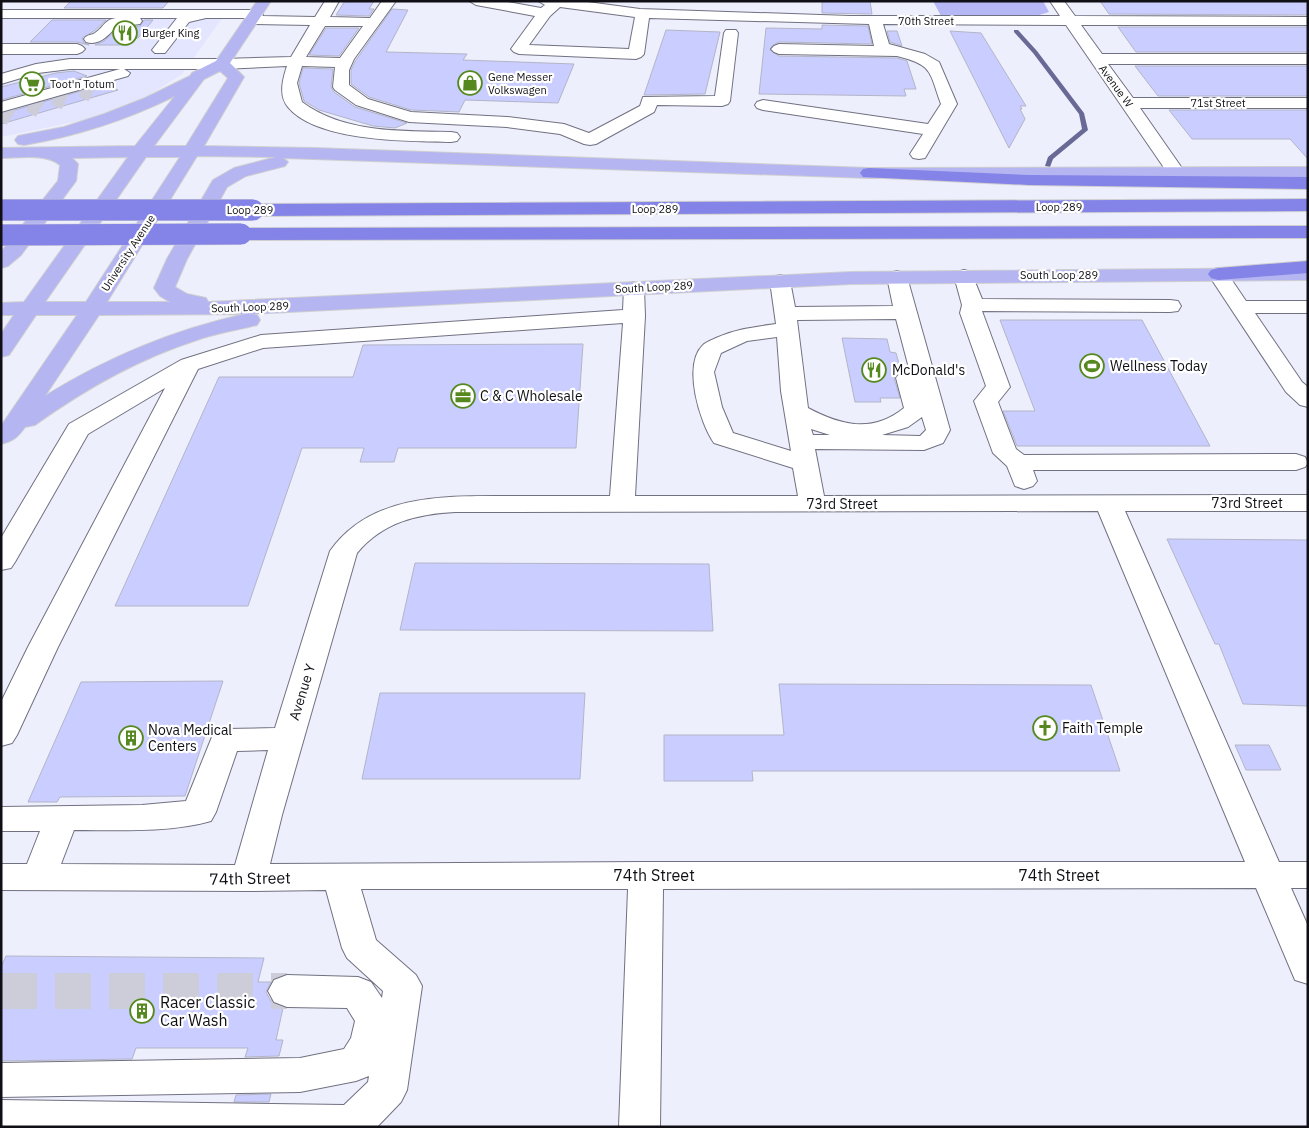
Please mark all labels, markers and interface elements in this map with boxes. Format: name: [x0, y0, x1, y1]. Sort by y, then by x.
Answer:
street label: 70th Street: [898, 14, 954, 28]
restaurant icon: Burger King: [112, 20, 138, 46]
place label: Burger King: [142, 26, 200, 40]
street label: Avenue W: [1096, 62, 1136, 110]
shop icon: Gene Messer Volkswagen: [457, 70, 483, 96]
place label: Gene Messer Volkswagen: [488, 70, 552, 97]
supermarket icon: Toot'n Totum: [19, 71, 45, 97]
place label: Toot'n Totum: [50, 77, 115, 91]
street label: 71st Street: [1190, 96, 1246, 110]
street label: Loop 289: [1036, 200, 1082, 214]
street label: Loop 289: [632, 202, 678, 216]
street label: Loop 289: [227, 203, 273, 217]
street label: University Avenue: [98, 212, 158, 294]
street label: South Loop 289: [1020, 268, 1098, 282]
street label: South Loop 289: [615, 278, 693, 296]
street label: South Loop 289: [211, 299, 289, 315]
sports icon: Wellness Today: [1079, 353, 1105, 379]
restaurant icon: McDonald's: [861, 357, 887, 383]
place label: Wellness Today: [1110, 357, 1207, 375]
place label: McDonald's: [892, 361, 965, 379]
office icon: C & C Wholesale: [450, 383, 476, 409]
place label: C & C Wholesale: [480, 387, 583, 405]
street label: 73rd Street: [1211, 494, 1283, 512]
street label: 73rd Street: [806, 495, 878, 513]
street label: Avenue Y: [285, 661, 319, 723]
church icon: Faith Temple: [1032, 715, 1058, 741]
place label: Faith Temple: [1062, 719, 1143, 737]
place label: Nova Medical Centers: [148, 721, 232, 755]
building icon: Nova Medical Centers: [118, 725, 144, 751]
street label: 74th Street: [613, 865, 695, 885]
street label: 74th Street: [1018, 865, 1100, 885]
street label: 74th Street: [209, 867, 291, 889]
place label: Racer Classic Car Wash: [160, 992, 255, 1030]
building icon: Racer Classic Car Wash: [129, 998, 155, 1024]

